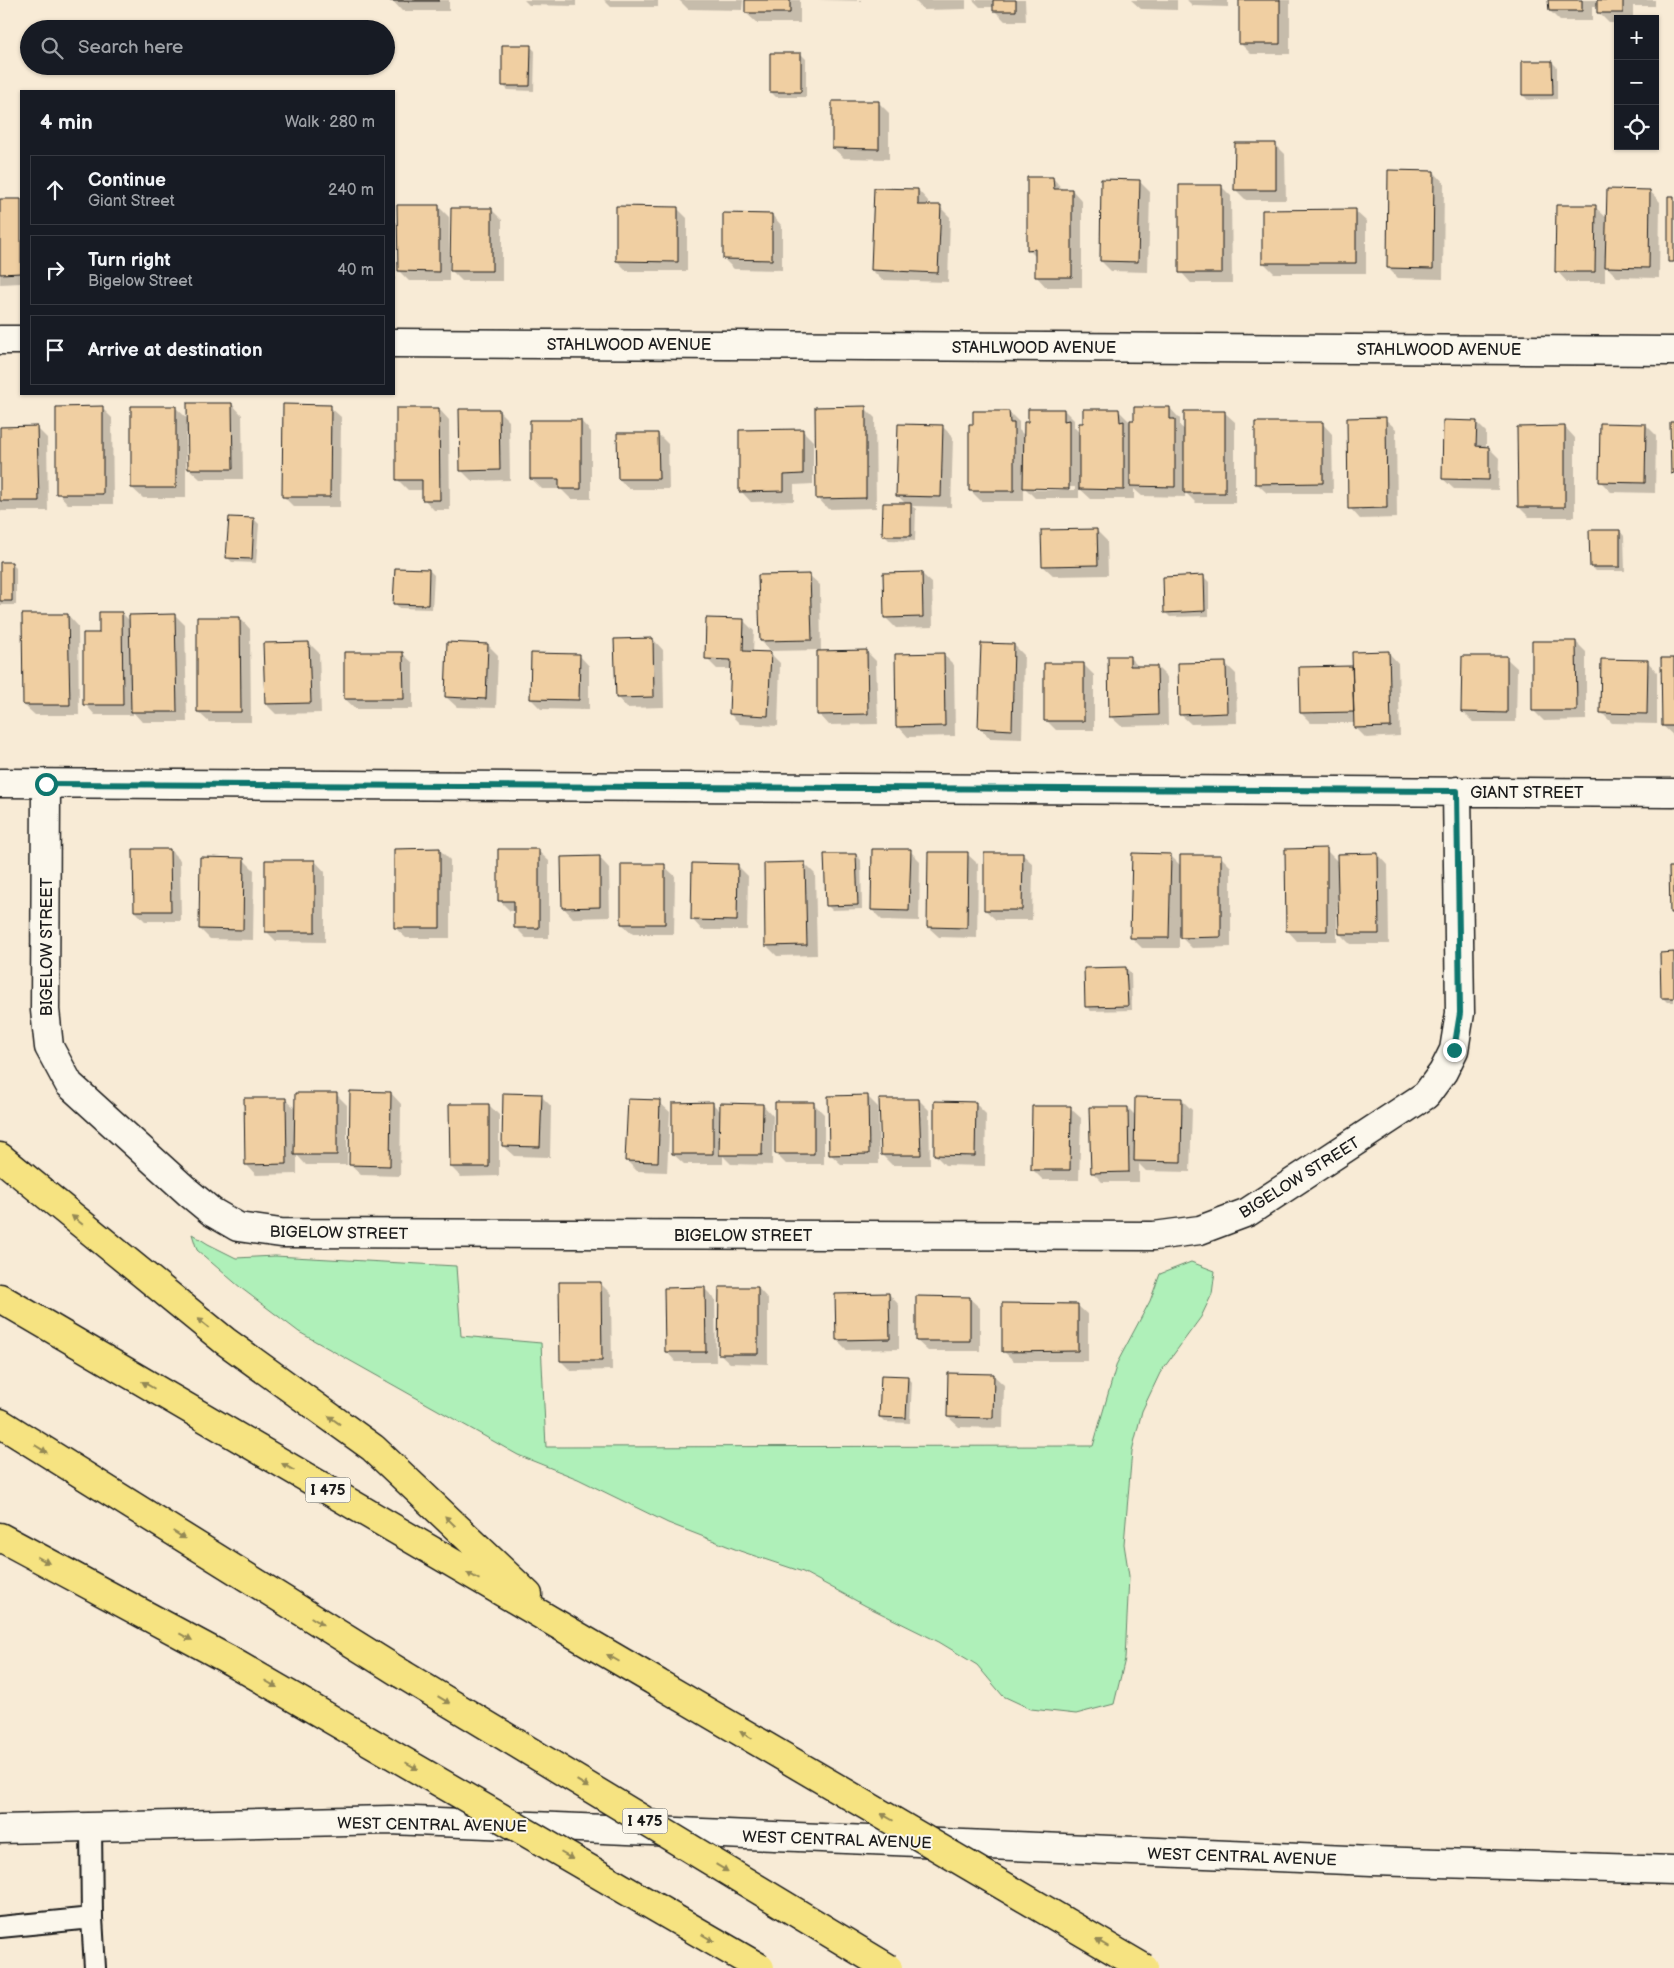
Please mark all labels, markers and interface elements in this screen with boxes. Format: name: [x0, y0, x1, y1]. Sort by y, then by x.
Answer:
map controls: [1614, 15, 1659, 150]
button: +: [1614, 15, 1659, 60]
search box: [20, 20, 395, 75]
icon: search: [38, 34, 66, 62]
text: Search here: [78, 36, 183, 59]
button: −: [1614, 60, 1659, 105]
button: locate: [1614, 105, 1659, 150]
text: 4 min: [40, 110, 93, 135]
text: Walk · 280 m: [285, 113, 375, 132]
text: Continue: [88, 169, 166, 192]
icon: ahead: [41, 176, 69, 204]
text: 240 m: [328, 181, 374, 200]
text: Giant Street: [88, 192, 175, 211]
text: Turn right: [88, 249, 171, 272]
icon: right: [41, 256, 69, 284]
text: 40 m: [337, 261, 374, 280]
text: Bigelow Street: [88, 272, 193, 291]
icon: arrive: [41, 336, 69, 364]
street label: STAHLWOOD AVENUE: [547, 336, 711, 355]
text: Arrive at destination: [88, 339, 263, 362]
street label: STAHLWOOD AVENUE: [952, 339, 1116, 358]
street label: STAHLWOOD AVENUE: [1357, 341, 1521, 360]
route start: [35, 773, 58, 796]
street label: GIANT STREET: [1470, 784, 1584, 803]
street label: BIGELOW STREET: [38, 877, 57, 1016]
route end: [1443, 1039, 1466, 1062]
street label: BIGELOW STREET: [1236, 1133, 1364, 1223]
one-way arrow: [71, 1215, 84, 1226]
street label: BIGELOW STREET: [270, 1223, 409, 1244]
street label: BIGELOW STREET: [674, 1227, 813, 1246]
one-way arrow: [197, 1318, 210, 1329]
one-way arrow: [141, 1380, 154, 1389]
one-way arrow: [328, 1414, 341, 1425]
one-way arrow: [35, 1444, 48, 1454]
one-way arrow: [281, 1462, 294, 1471]
road number: I 475: [306, 1478, 350, 1502]
one-way arrow: [445, 1515, 457, 1527]
one-way arrow: [173, 1531, 186, 1540]
one-way arrow: [36, 1556, 50, 1564]
one-way arrow: [467, 1571, 480, 1580]
one-way arrow: [310, 1617, 324, 1626]
one-way arrow: [179, 1633, 193, 1641]
one-way arrow: [607, 1653, 620, 1662]
one-way arrow: [265, 1680, 278, 1689]
one-way arrow: [437, 1695, 450, 1704]
one-way arrow: [740, 1731, 753, 1740]
one-way arrow: [404, 1762, 419, 1770]
one-way arrow: [576, 1779, 589, 1788]
road number: I 475: [622, 1808, 668, 1834]
one-way arrow: [880, 1813, 893, 1822]
street label: WEST CENTRAL AVENUE: [337, 1814, 527, 1837]
street label: WEST CENTRAL AVENUE: [742, 1828, 932, 1853]
street label: WEST CENTRAL AVENUE: [1147, 1845, 1337, 1870]
one-way arrow: [561, 1852, 574, 1861]
one-way arrow: [715, 1863, 728, 1872]
one-way arrow: [701, 1933, 715, 1942]
one-way arrow: [1096, 1939, 1109, 1948]

